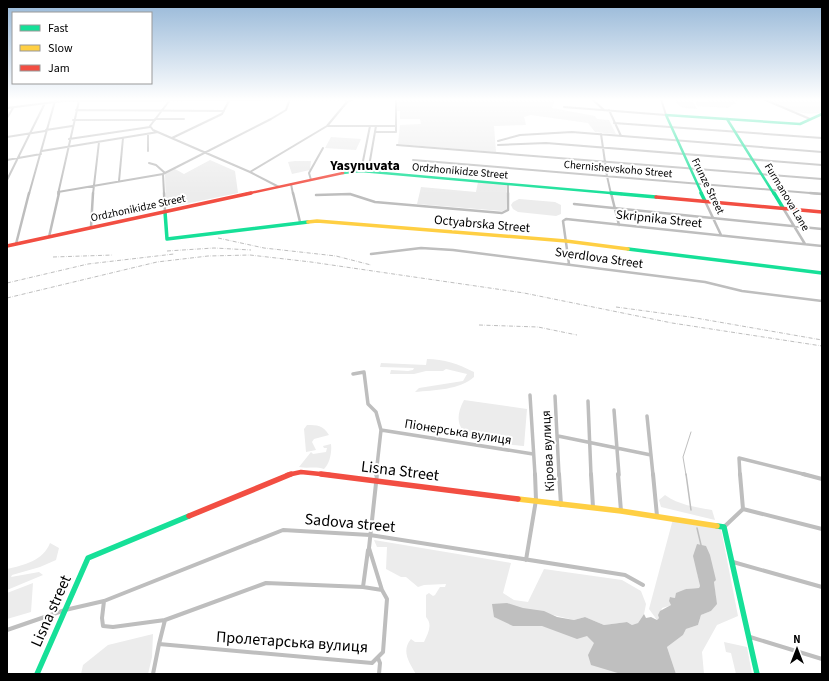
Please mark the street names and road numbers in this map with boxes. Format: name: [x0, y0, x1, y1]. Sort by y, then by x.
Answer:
street label: Frunze Street: [688, 155, 728, 217]
street label: Chernishevskoho Street: [563, 157, 673, 181]
street label: Ordzhonikidze Street: [411, 159, 509, 183]
street label: Furmanova Lane: [761, 160, 813, 234]
street label: Ordzhonikidze Street: [89, 191, 187, 225]
street label: Skripnika Street: [615, 206, 704, 233]
street label: Octyabrska Street: [433, 211, 531, 237]
street label: Sverdlova Street: [554, 243, 645, 273]
street label: Кірова вулиця: [537, 410, 559, 492]
street label: Піонерська вулиця: [403, 415, 513, 449]
street label: Lisna Street: [360, 455, 441, 487]
street label: Sadova street: [304, 508, 397, 538]
street label: Lisna street: [25, 571, 77, 651]
street label: Пролетарська вулиця: [215, 626, 369, 658]

